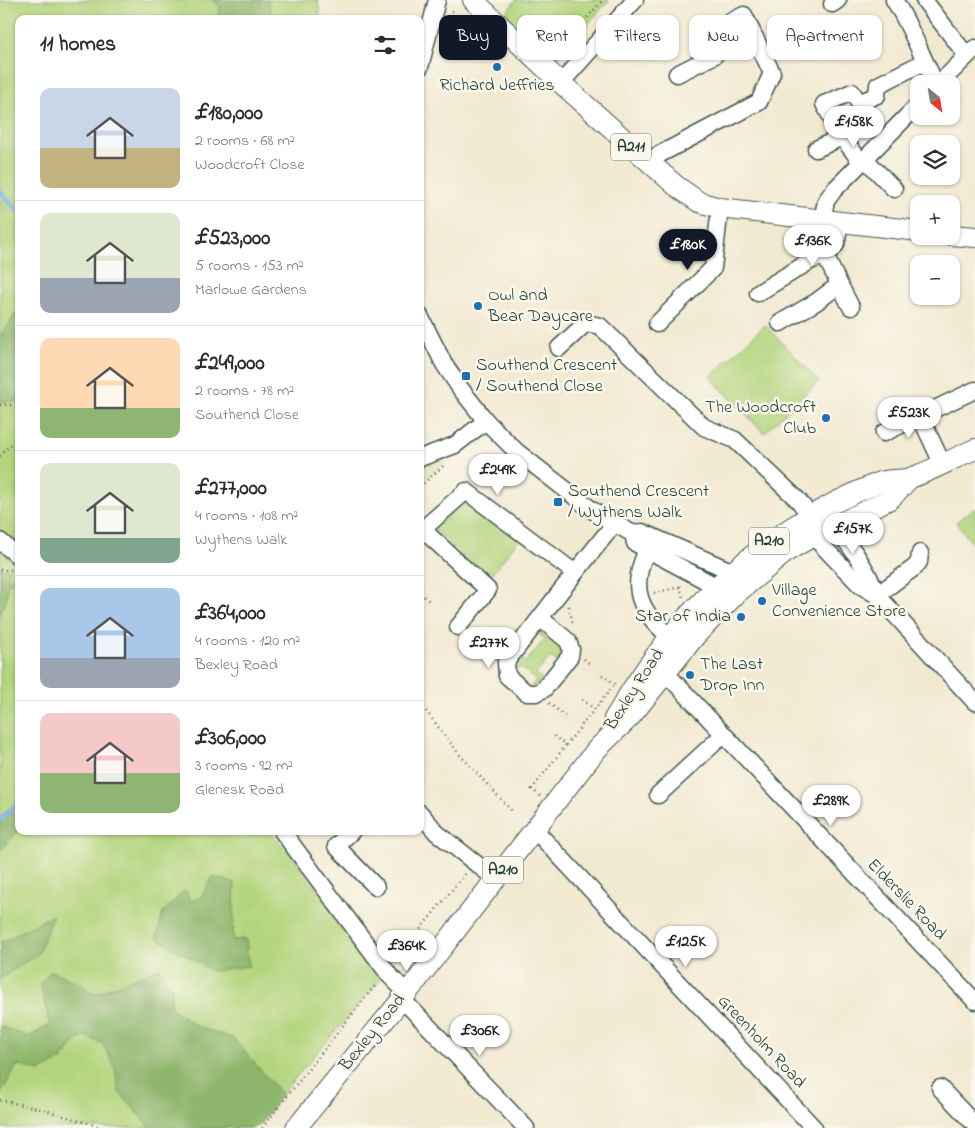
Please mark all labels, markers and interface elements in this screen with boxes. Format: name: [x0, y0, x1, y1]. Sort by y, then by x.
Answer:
chip: Buy: [439, 15, 507, 60]
chip: Rent: [517, 15, 586, 60]
chip: Filters: [596, 15, 679, 60]
chip: New: [689, 15, 757, 60]
chip: Apartment: [767, 15, 882, 60]
text: 11 homes: [40, 30, 116, 60]
icon: filters: [371, 31, 399, 59]
marker: Richard Jeffries: [491, 61, 503, 73]
place label: Richard Jeffries: [440, 73, 554, 99]
north arrow: [910, 75, 960, 125]
map controls: [910, 75, 960, 305]
text: £180,000: [195, 99, 263, 129]
pin: £158K: [819, 106, 889, 148]
icon: home: [80, 108, 140, 168]
text: £158K: [835, 110, 873, 134]
text: 2 rooms · 68 m²: [195, 129, 295, 153]
road number: A211: [611, 134, 651, 160]
button: layers: [910, 135, 960, 185]
text: Woodcroft Close: [195, 153, 305, 177]
button: +: [910, 195, 960, 245]
text: £523,000: [195, 224, 270, 254]
pin: £136K: [778, 224, 848, 267]
pin: £180K: [653, 228, 723, 271]
text: £136K: [795, 229, 831, 253]
icon: home: [80, 233, 140, 293]
text: £180K: [670, 233, 706, 257]
text: 5 rooms · 153 m²: [195, 254, 304, 278]
button: −: [910, 255, 960, 305]
text: Marlowe Gardens: [195, 278, 307, 302]
place label: Owl and Bear Daycare: [487, 283, 594, 330]
marker: Owl and Bear Daycare: [472, 300, 484, 312]
text: £249,000: [195, 349, 265, 379]
place label: Southend Crescent / Southend Close: [476, 353, 617, 400]
icon: home: [80, 358, 140, 418]
marker: Southend Crescent / Southend Close: [460, 370, 472, 382]
text: 2 rooms · 78 m²: [195, 379, 294, 403]
place label: The Woodcroft Club: [705, 395, 816, 442]
pin: £523K: [874, 396, 944, 439]
text: £523K: [888, 401, 930, 425]
text: Southend Close: [195, 403, 299, 427]
marker: The Woodcroft Club: [820, 412, 832, 424]
pin: £249K: [463, 454, 533, 496]
text: £249K: [479, 458, 517, 482]
text: £277,000: [195, 474, 267, 504]
place label: Southend Crescent / Wythens Walk: [568, 479, 709, 526]
icon: home: [80, 483, 140, 543]
marker: Southend Crescent / Wythens Walk: [552, 496, 564, 508]
text: 4 rooms · 108 m²: [195, 504, 298, 528]
pin: £157K: [818, 512, 888, 555]
text: £157K: [834, 517, 872, 541]
text: Wythens Walk: [195, 528, 287, 552]
road number: A210: [749, 528, 789, 554]
place label: Village Convenience Store: [771, 578, 907, 625]
marker: Village Convenience Store: [756, 595, 768, 607]
text: £364,000: [195, 599, 266, 629]
place label: Star of India: [635, 604, 731, 630]
icon: home: [80, 608, 140, 668]
marker: Star of India: [735, 611, 747, 623]
pin: £277K: [454, 626, 524, 669]
text: 4 rooms · 120 m²: [195, 629, 300, 653]
text: £277K: [470, 631, 509, 655]
street label: Bexley Road: [598, 644, 671, 737]
place label: The Last Drop Inn: [699, 652, 765, 699]
text: Bexley Road: [195, 653, 278, 677]
marker: The Last Drop Inn: [684, 669, 696, 681]
text: £306,000: [195, 724, 266, 754]
icon: home: [80, 733, 140, 793]
text: 3 rooms · 92 m²: [195, 754, 293, 778]
text: Glenesk Road: [195, 778, 284, 802]
pin: £289K: [796, 784, 866, 827]
text: £289K: [813, 789, 849, 813]
street label: Elderslie Road: [860, 853, 952, 947]
road number: A210: [483, 856, 523, 884]
pin: £125K: [651, 926, 721, 968]
pin: £364K: [372, 930, 442, 972]
text: £125K: [666, 930, 706, 954]
text: £364K: [388, 934, 426, 958]
street label: Bexley Road: [333, 989, 412, 1078]
street label: Greenholm Road: [711, 989, 811, 1095]
pin: £306K: [445, 1014, 515, 1057]
text: £306K: [461, 1019, 499, 1043]

